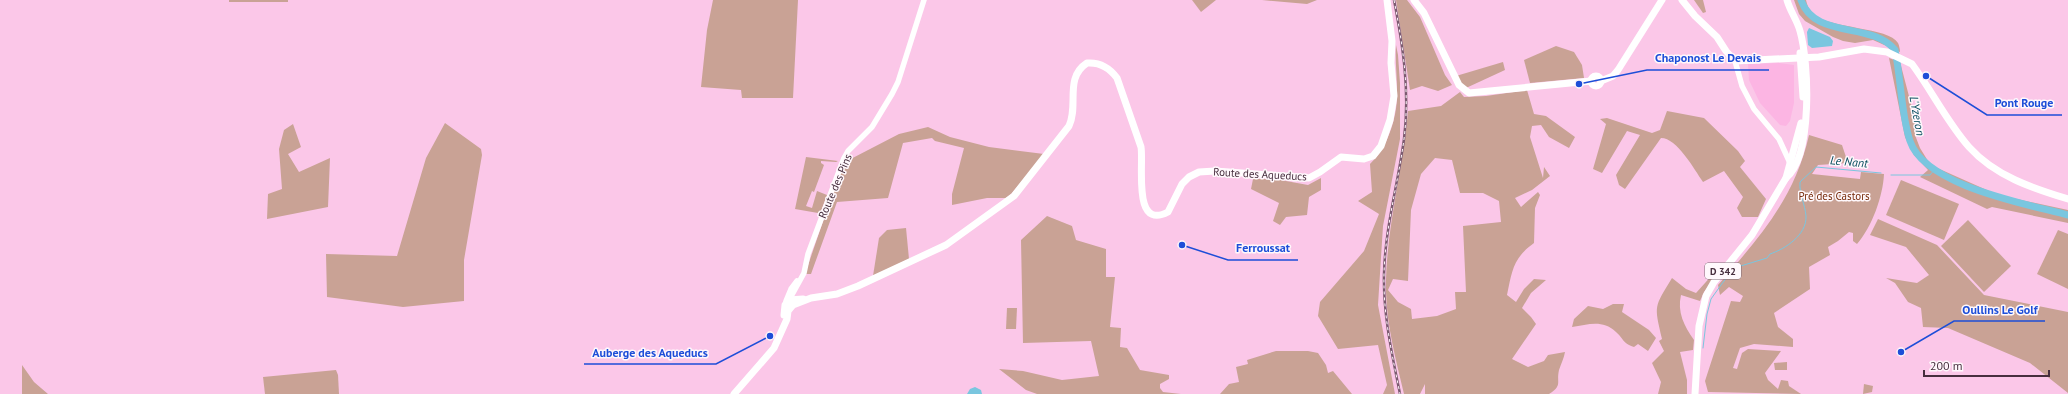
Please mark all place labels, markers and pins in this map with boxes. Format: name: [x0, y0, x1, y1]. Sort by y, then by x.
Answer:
callout: Chaponost Le Devais: [1647, 46, 1769, 70]
callout: Pont Rouge: [1987, 91, 2062, 115]
callout: Ferroussat: [1228, 236, 1298, 260]
callout: Oullins Le Golf: [1954, 297, 2045, 321]
callout: Auberge des Aqueducs: [584, 340, 716, 364]

